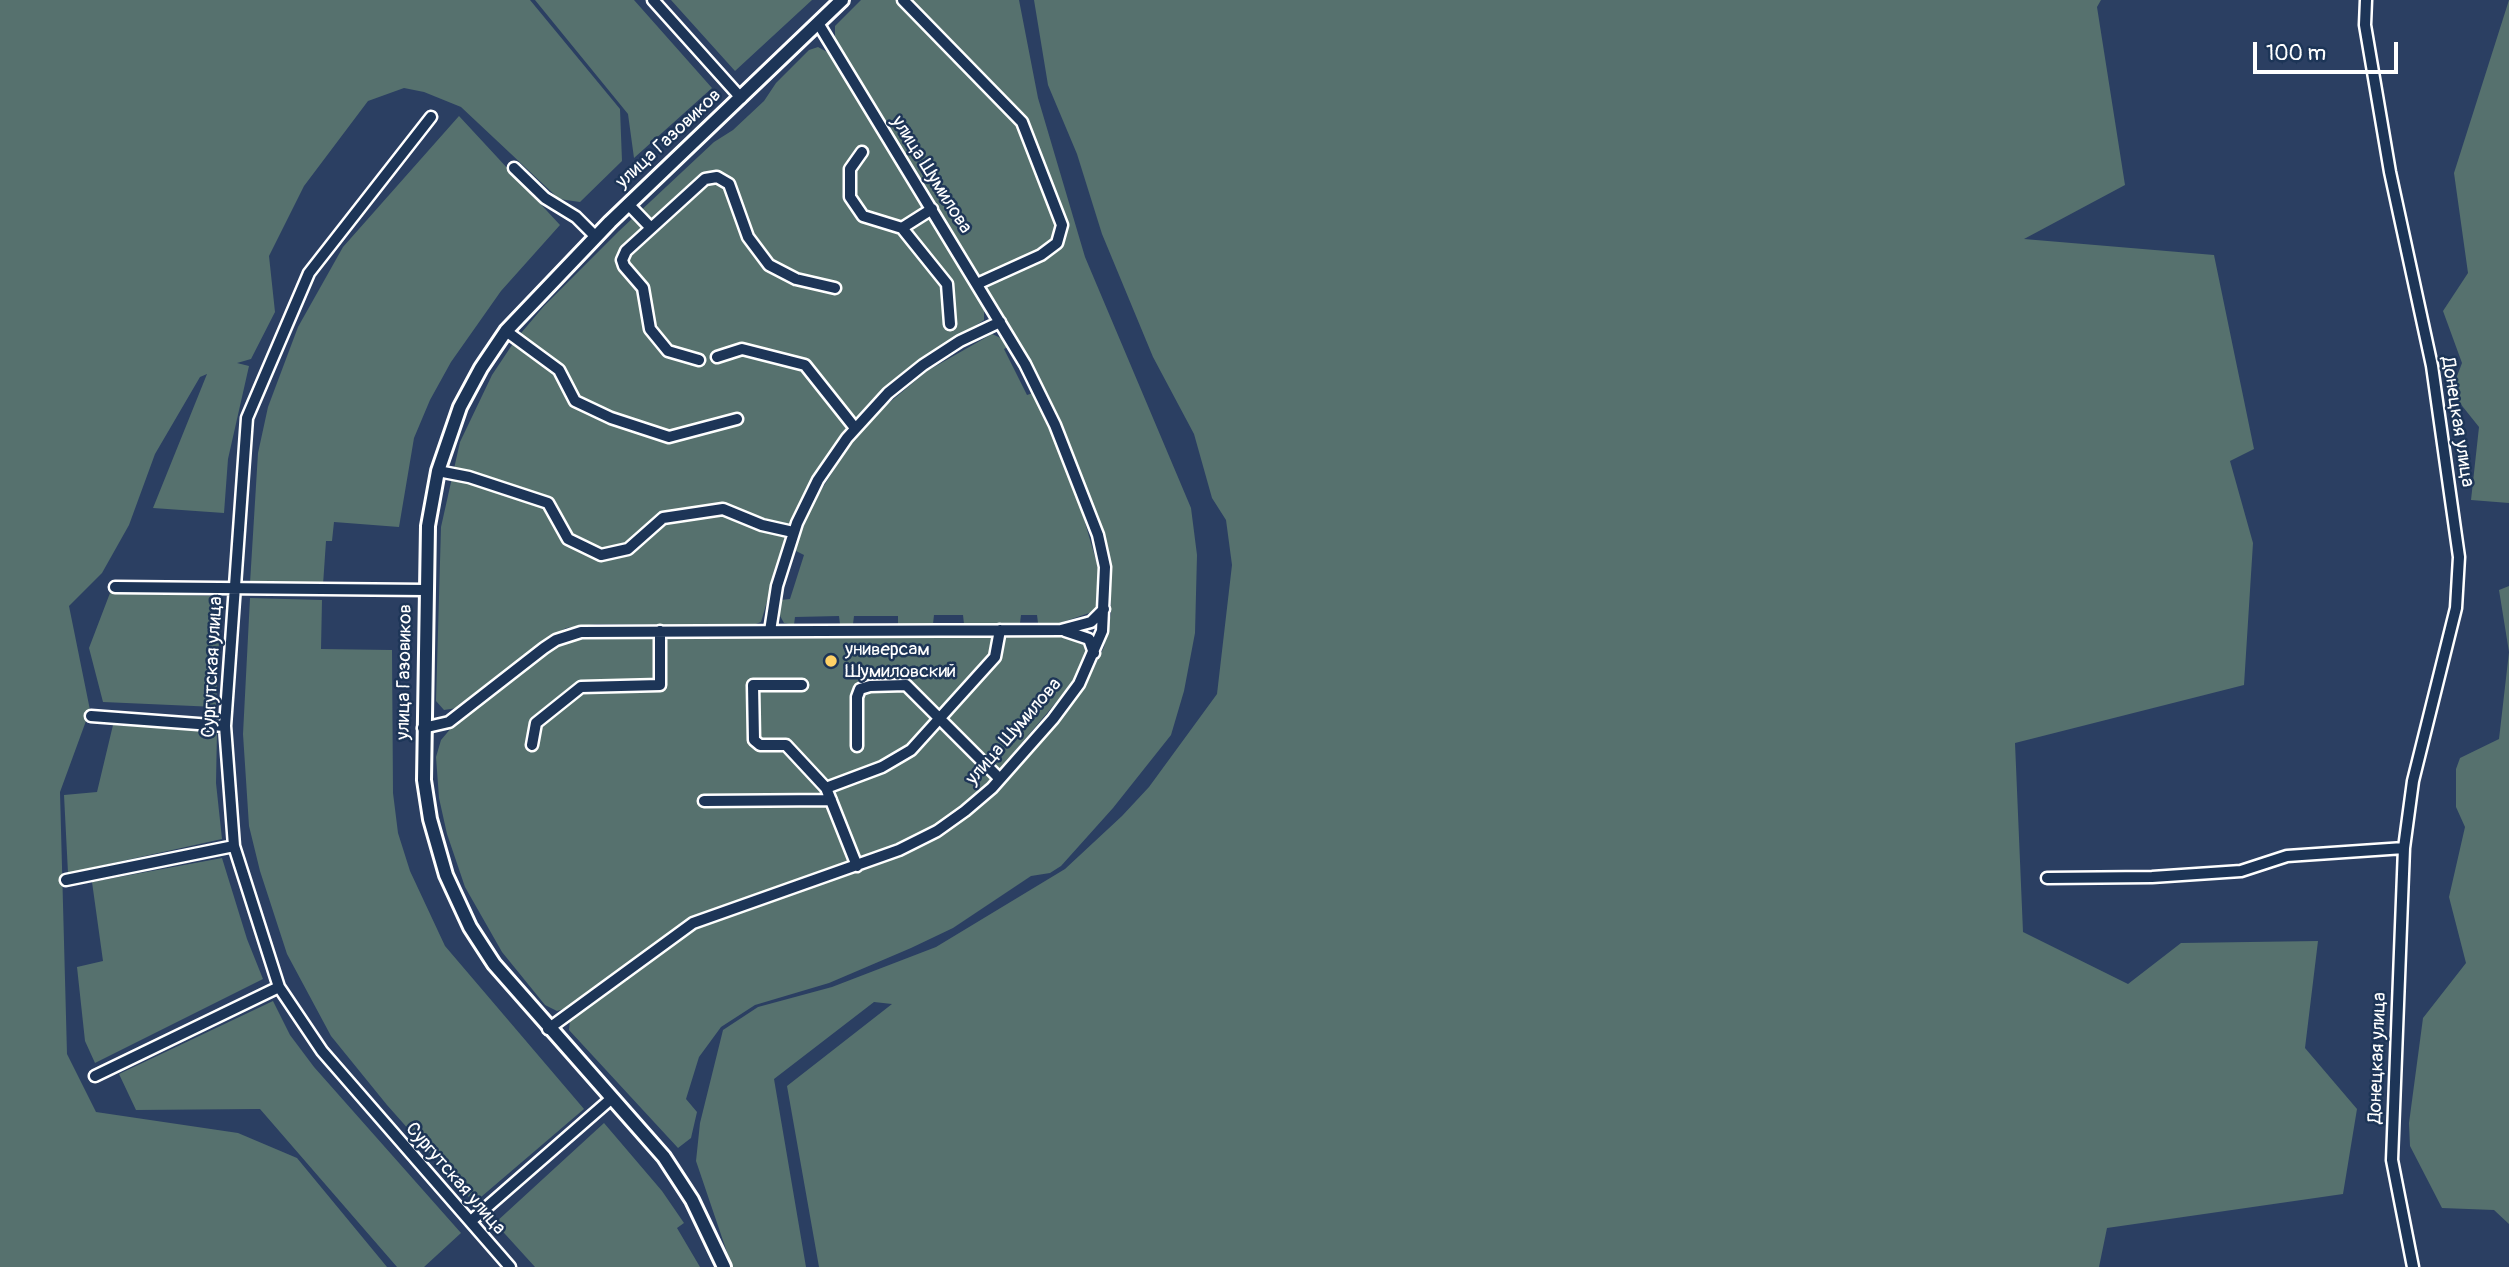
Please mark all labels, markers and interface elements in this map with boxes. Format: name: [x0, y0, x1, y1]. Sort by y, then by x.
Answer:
scale bar: [2257, 28, 2402, 72]
text: 100 m: [2266, 40, 2326, 67]
street label: улица Газовиков: [612, 84, 726, 194]
street label: улица Шумилова: [886, 112, 976, 238]
street label: Донецкая улица: [2435, 355, 2479, 489]
street label: Сургутская улица: [198, 596, 228, 738]
street label: улица Газовиков: [392, 604, 418, 740]
place label: универсам Шумиловский: [845, 639, 956, 683]
marker: универсам Шумиловский: [823, 653, 839, 669]
street label: улица Шумилова: [961, 674, 1067, 790]
street label: Донецкая улица: [2364, 992, 2392, 1124]
street label: Сургутская улица: [400, 1118, 510, 1240]

